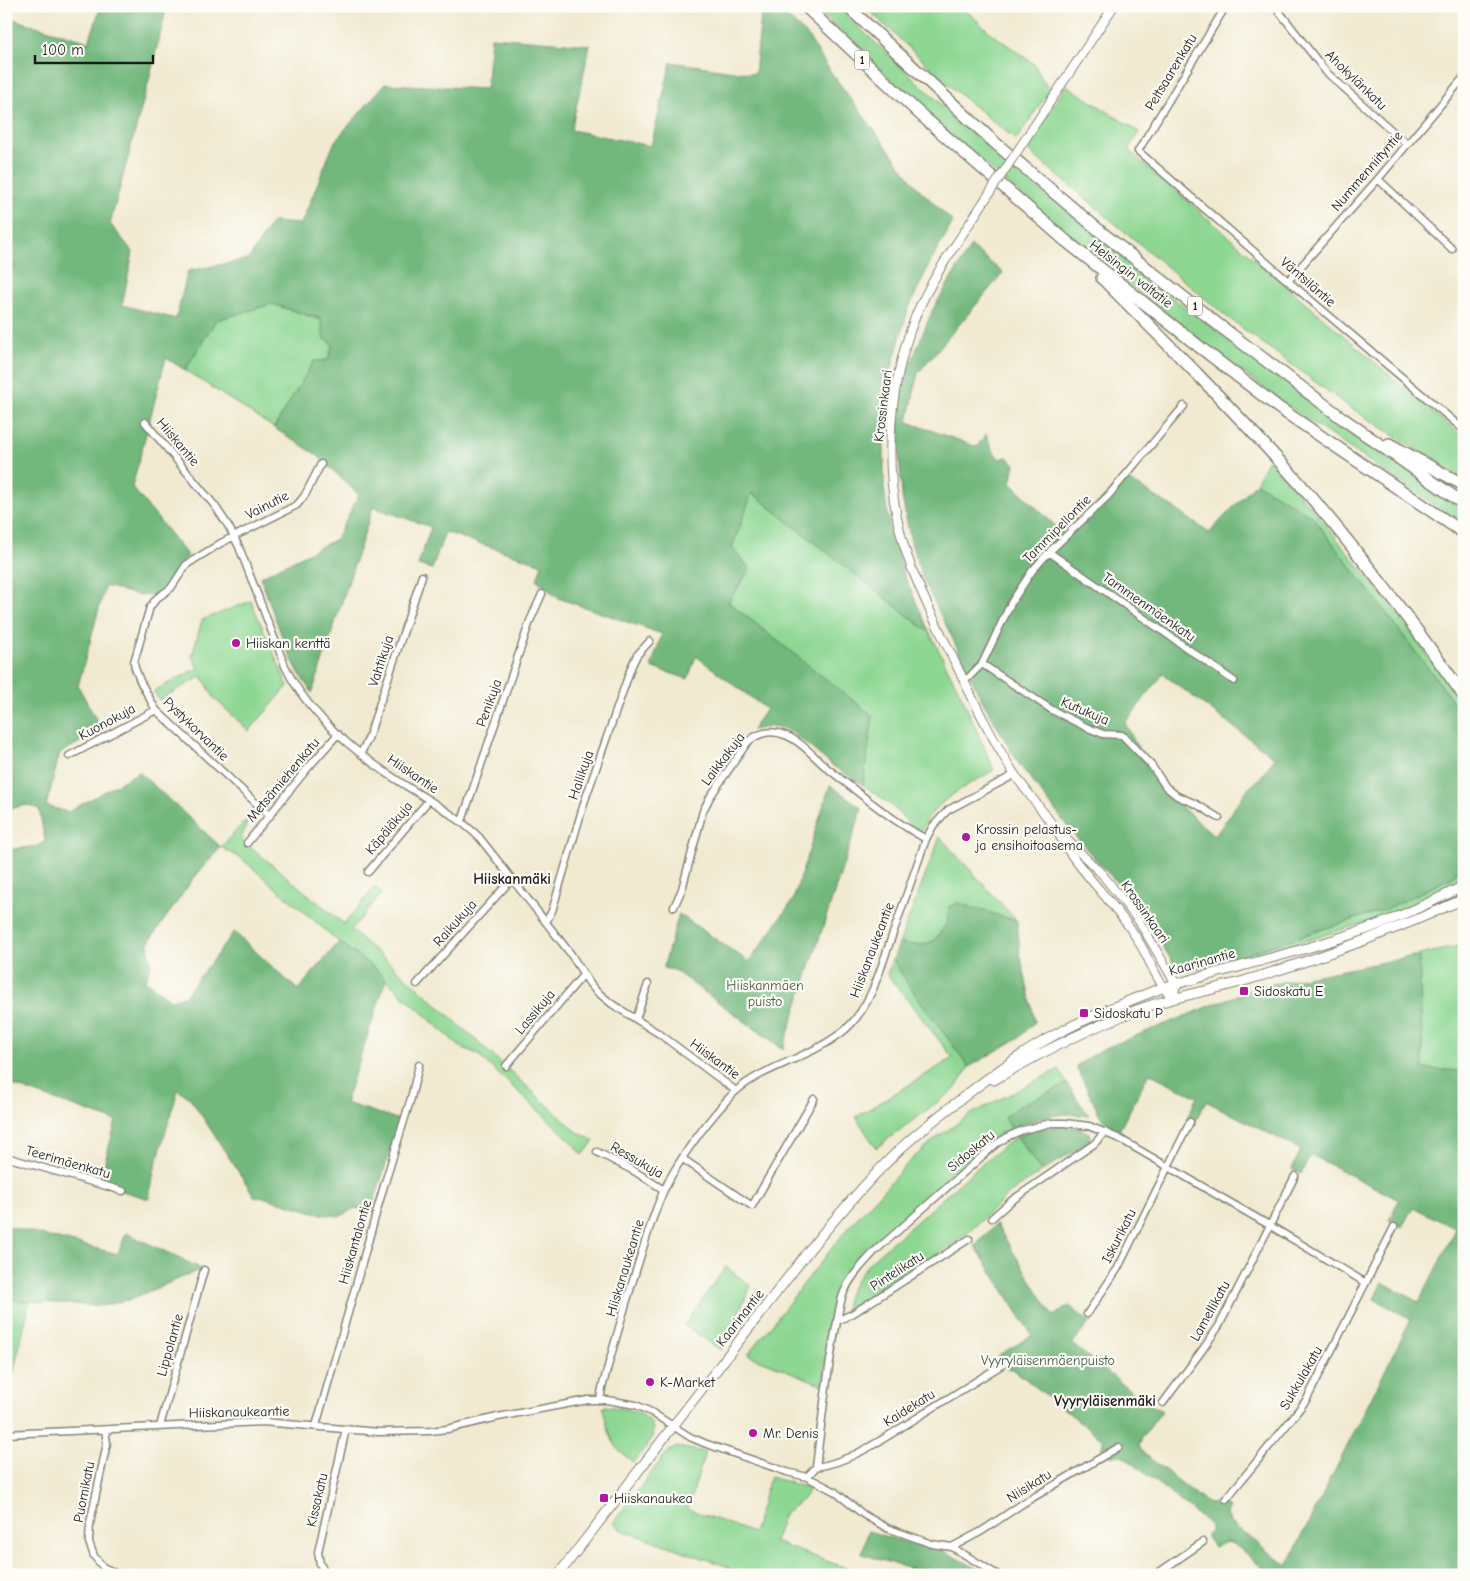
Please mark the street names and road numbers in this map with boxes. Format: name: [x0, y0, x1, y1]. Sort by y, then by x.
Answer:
street label: Peltsaarenkatu: [1141, 31, 1201, 113]
street label: Ahokylänkatu: [1322, 46, 1390, 114]
road number: 1: [854, 50, 870, 70]
street label: Nummenniityntie: [1328, 127, 1406, 215]
street label: Helsingin valtatie: [1086, 236, 1176, 312]
street label: Väntsiläntie: [1277, 253, 1339, 311]
road number: 1: [1188, 296, 1202, 316]
street label: Krossinkaari: [870, 369, 896, 443]
street label: Hiiskantie: [153, 414, 203, 470]
street label: Vainutie: [243, 487, 291, 523]
street label: Tammipellontie: [1019, 491, 1095, 567]
street label: Tammenmäenkatu: [1099, 569, 1199, 645]
street label: Vahtikuja: [365, 633, 397, 689]
street label: Penikuja: [473, 677, 505, 729]
street label: Kutukuja: [1058, 693, 1112, 729]
street label: Pystykorvantie: [160, 694, 232, 764]
street label: Kuonokuja: [76, 700, 138, 744]
street label: Laikkakuja: [698, 729, 748, 789]
street label: Metsämiehenkatu: [243, 734, 323, 826]
street label: Hallikuja: [565, 748, 597, 802]
street label: Hiiskantie: [384, 751, 442, 797]
street label: Käpäläkuja: [362, 798, 416, 858]
street label: Krossinkaari: [1117, 877, 1173, 947]
street label: Raikukuja: [430, 896, 480, 950]
street label: Hiiskanaukeantie: [846, 900, 898, 1000]
street label: Kaarinantie: [1167, 944, 1237, 980]
street label: Lassikuja: [511, 986, 559, 1038]
street label: Hiiskantie: [687, 1035, 743, 1083]
street label: Sidoskatu: [944, 1126, 998, 1176]
street label: Ressukuja: [607, 1138, 667, 1182]
street label: Teerimäenkatu: [24, 1142, 112, 1182]
street label: Hiiskantalontie: [335, 1198, 375, 1286]
street label: Iskurikatu: [1098, 1206, 1140, 1266]
street label: Hiiskanaukeantie: [602, 1217, 648, 1319]
street label: Pintelikatu: [867, 1247, 927, 1295]
street label: Lamellikatu: [1186, 1278, 1234, 1344]
street label: Kaarinantie: [712, 1286, 768, 1350]
street label: Lippolantie: [153, 1312, 187, 1378]
street label: Sukkulakatu: [1276, 1343, 1326, 1413]
street label: Kaidekatu: [880, 1386, 938, 1430]
street label: Hiiskanaukeantie: [188, 1403, 290, 1421]
street label: Puomikatu: [70, 1460, 98, 1524]
street label: Niisikatu: [1004, 1466, 1054, 1506]
street label: Kissakatu: [303, 1471, 331, 1529]

